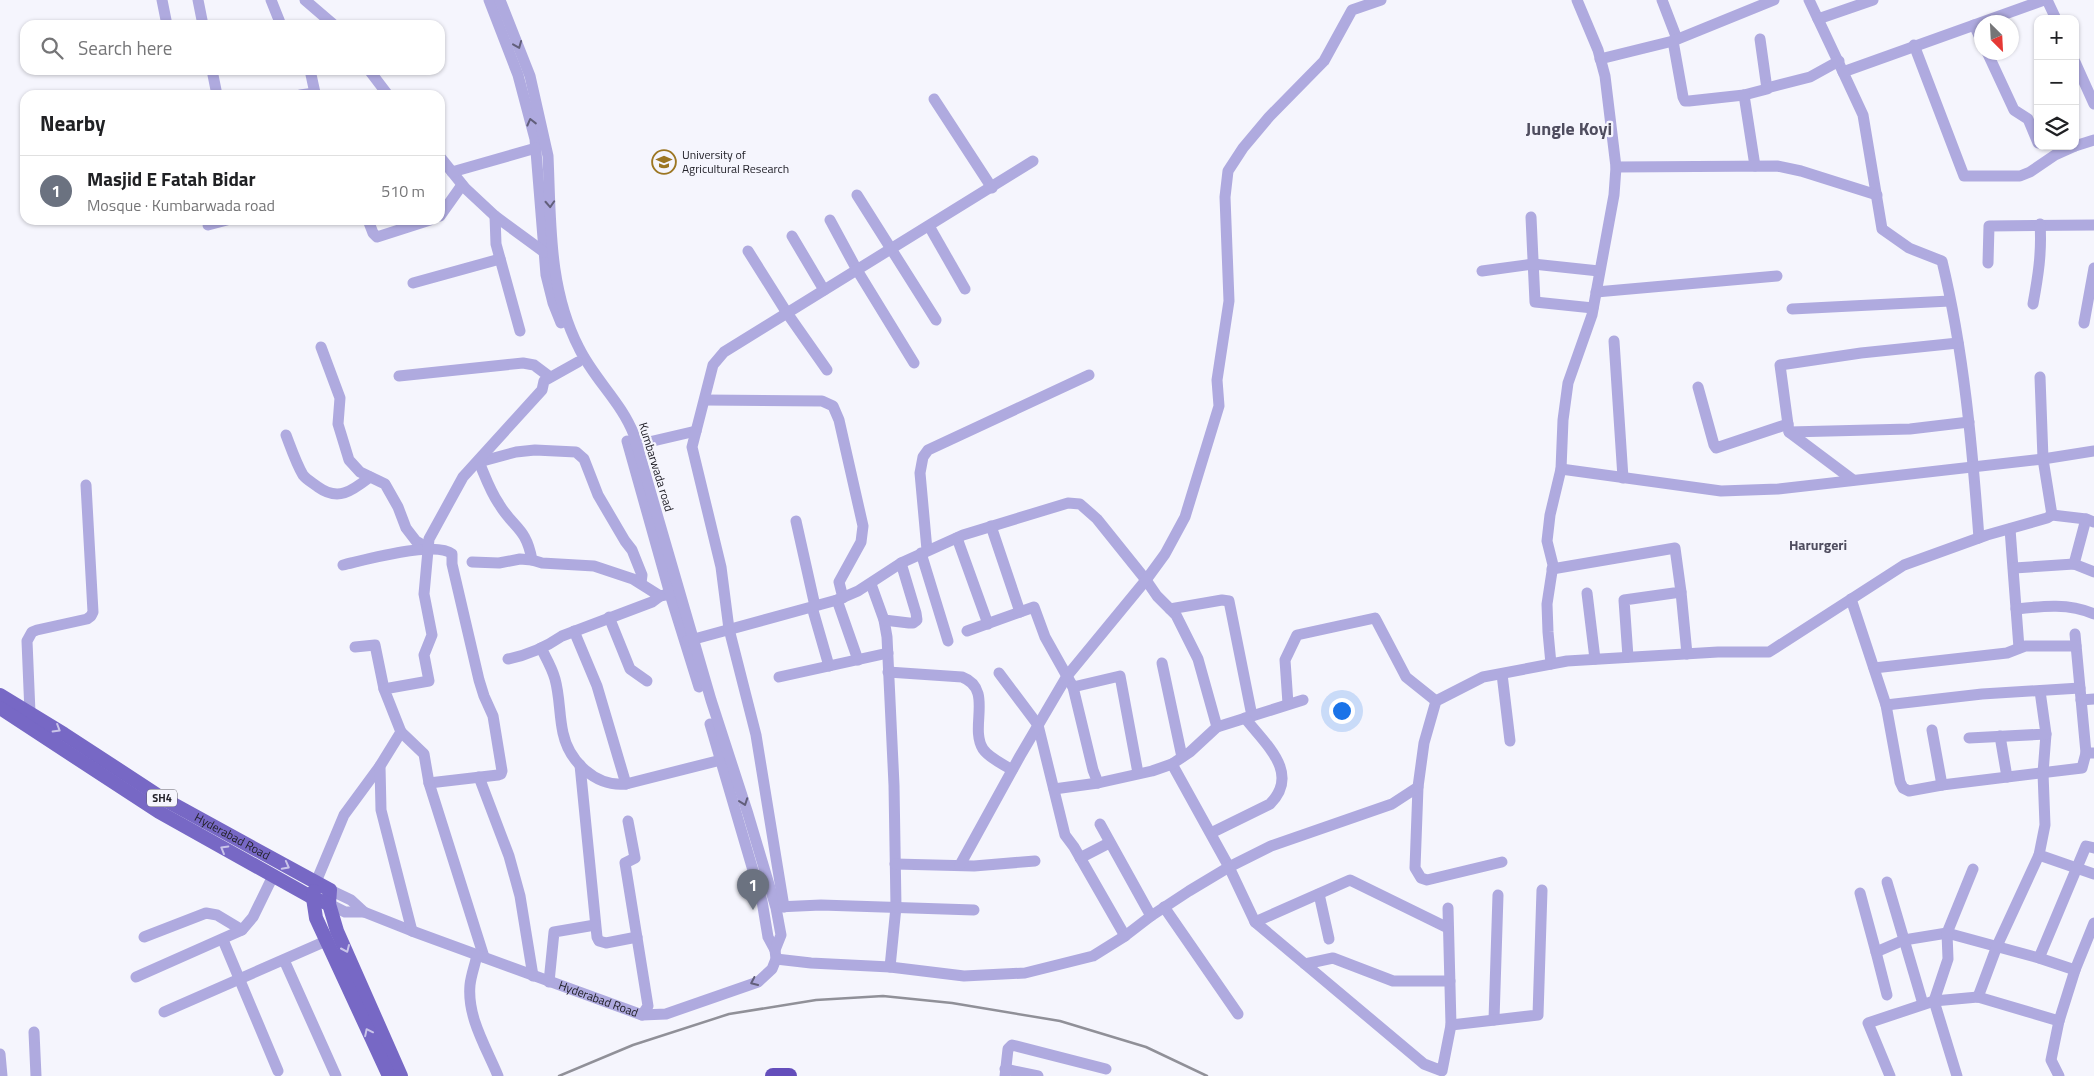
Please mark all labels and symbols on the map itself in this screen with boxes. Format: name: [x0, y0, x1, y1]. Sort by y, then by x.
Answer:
north arrow: [1974, 15, 2019, 60]
one-way arrow: [512, 40, 523, 49]
district label: Jungle Koyi: [1526, 115, 1612, 142]
one-way arrow: [526, 119, 536, 127]
place label: University of Agricultural Research: [682, 145, 789, 178]
school or university icon: University of Agricultural Research: [651, 149, 677, 175]
one-way arrow: [545, 200, 556, 208]
street label: Kumbarwada road: [634, 420, 679, 514]
district label: Harurgeri: [1789, 534, 1847, 555]
your location: [1329, 698, 1355, 724]
one-way arrow: [51, 723, 60, 733]
road number: SH4: [147, 790, 177, 806]
one-way arrow: [738, 797, 748, 806]
street label: Hyderabad Road: [191, 808, 274, 864]
one-way arrow: [220, 845, 229, 855]
one-way arrow: [281, 860, 290, 870]
pin: 1: [737, 869, 769, 910]
one-way arrow: [339, 944, 350, 953]
street label: Hyderabad Road: [556, 975, 641, 1022]
one-way arrow: [750, 976, 759, 987]
one-way arrow: [364, 1028, 374, 1037]

